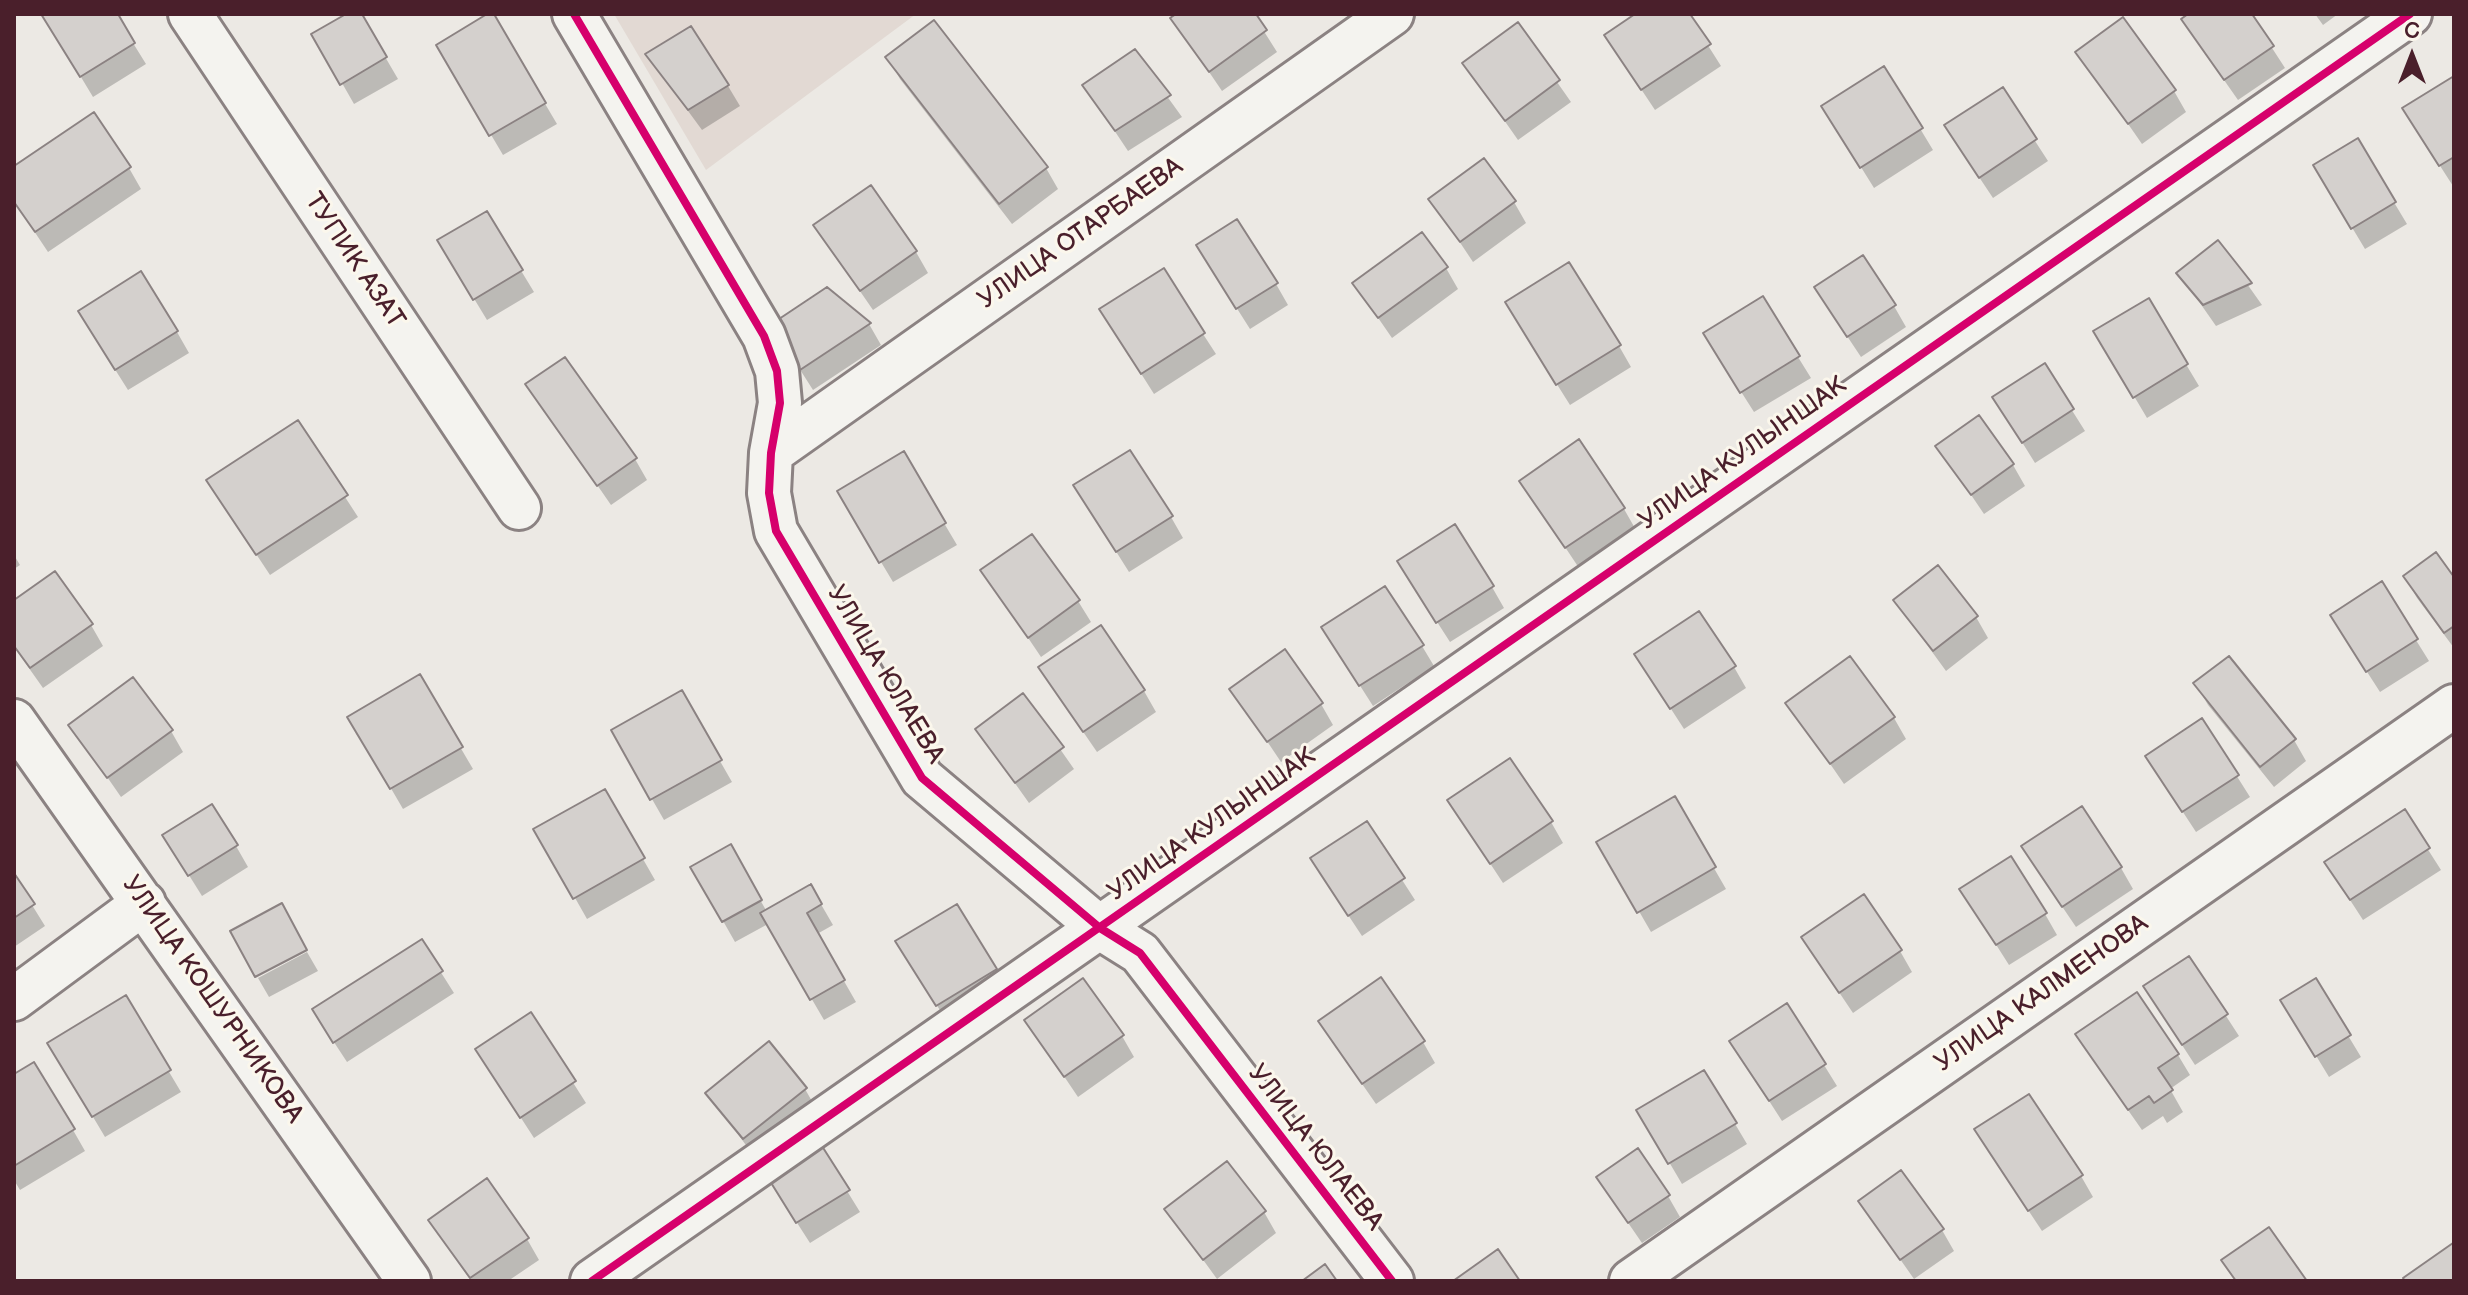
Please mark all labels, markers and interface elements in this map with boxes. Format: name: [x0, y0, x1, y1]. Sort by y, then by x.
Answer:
north arrow: [2372, 16, 2452, 96]
text: С: [2404, 18, 2420, 45]
street label: УЛИЦА ОТАРБАЕВА: [973, 152, 1189, 316]
street label: ТУПИК АЗАТ: [297, 187, 411, 335]
street label: УЛИЦА КУЛЫНШАК: [1633, 371, 1853, 537]
street label: УЛИЦА ЮЛАЕВА: [820, 580, 950, 770]
street label: УЛИЦА КУЛЫНШАК: [1102, 742, 1322, 908]
street label: УЛИЦА КОШУРНИКОВА: [115, 870, 309, 1130]
street label: УЛИЦА КАЛМЕНОВА: [1929, 909, 2155, 1079]
street label: УЛИЦА ЮЛАЕВА: [1241, 1059, 1389, 1237]

